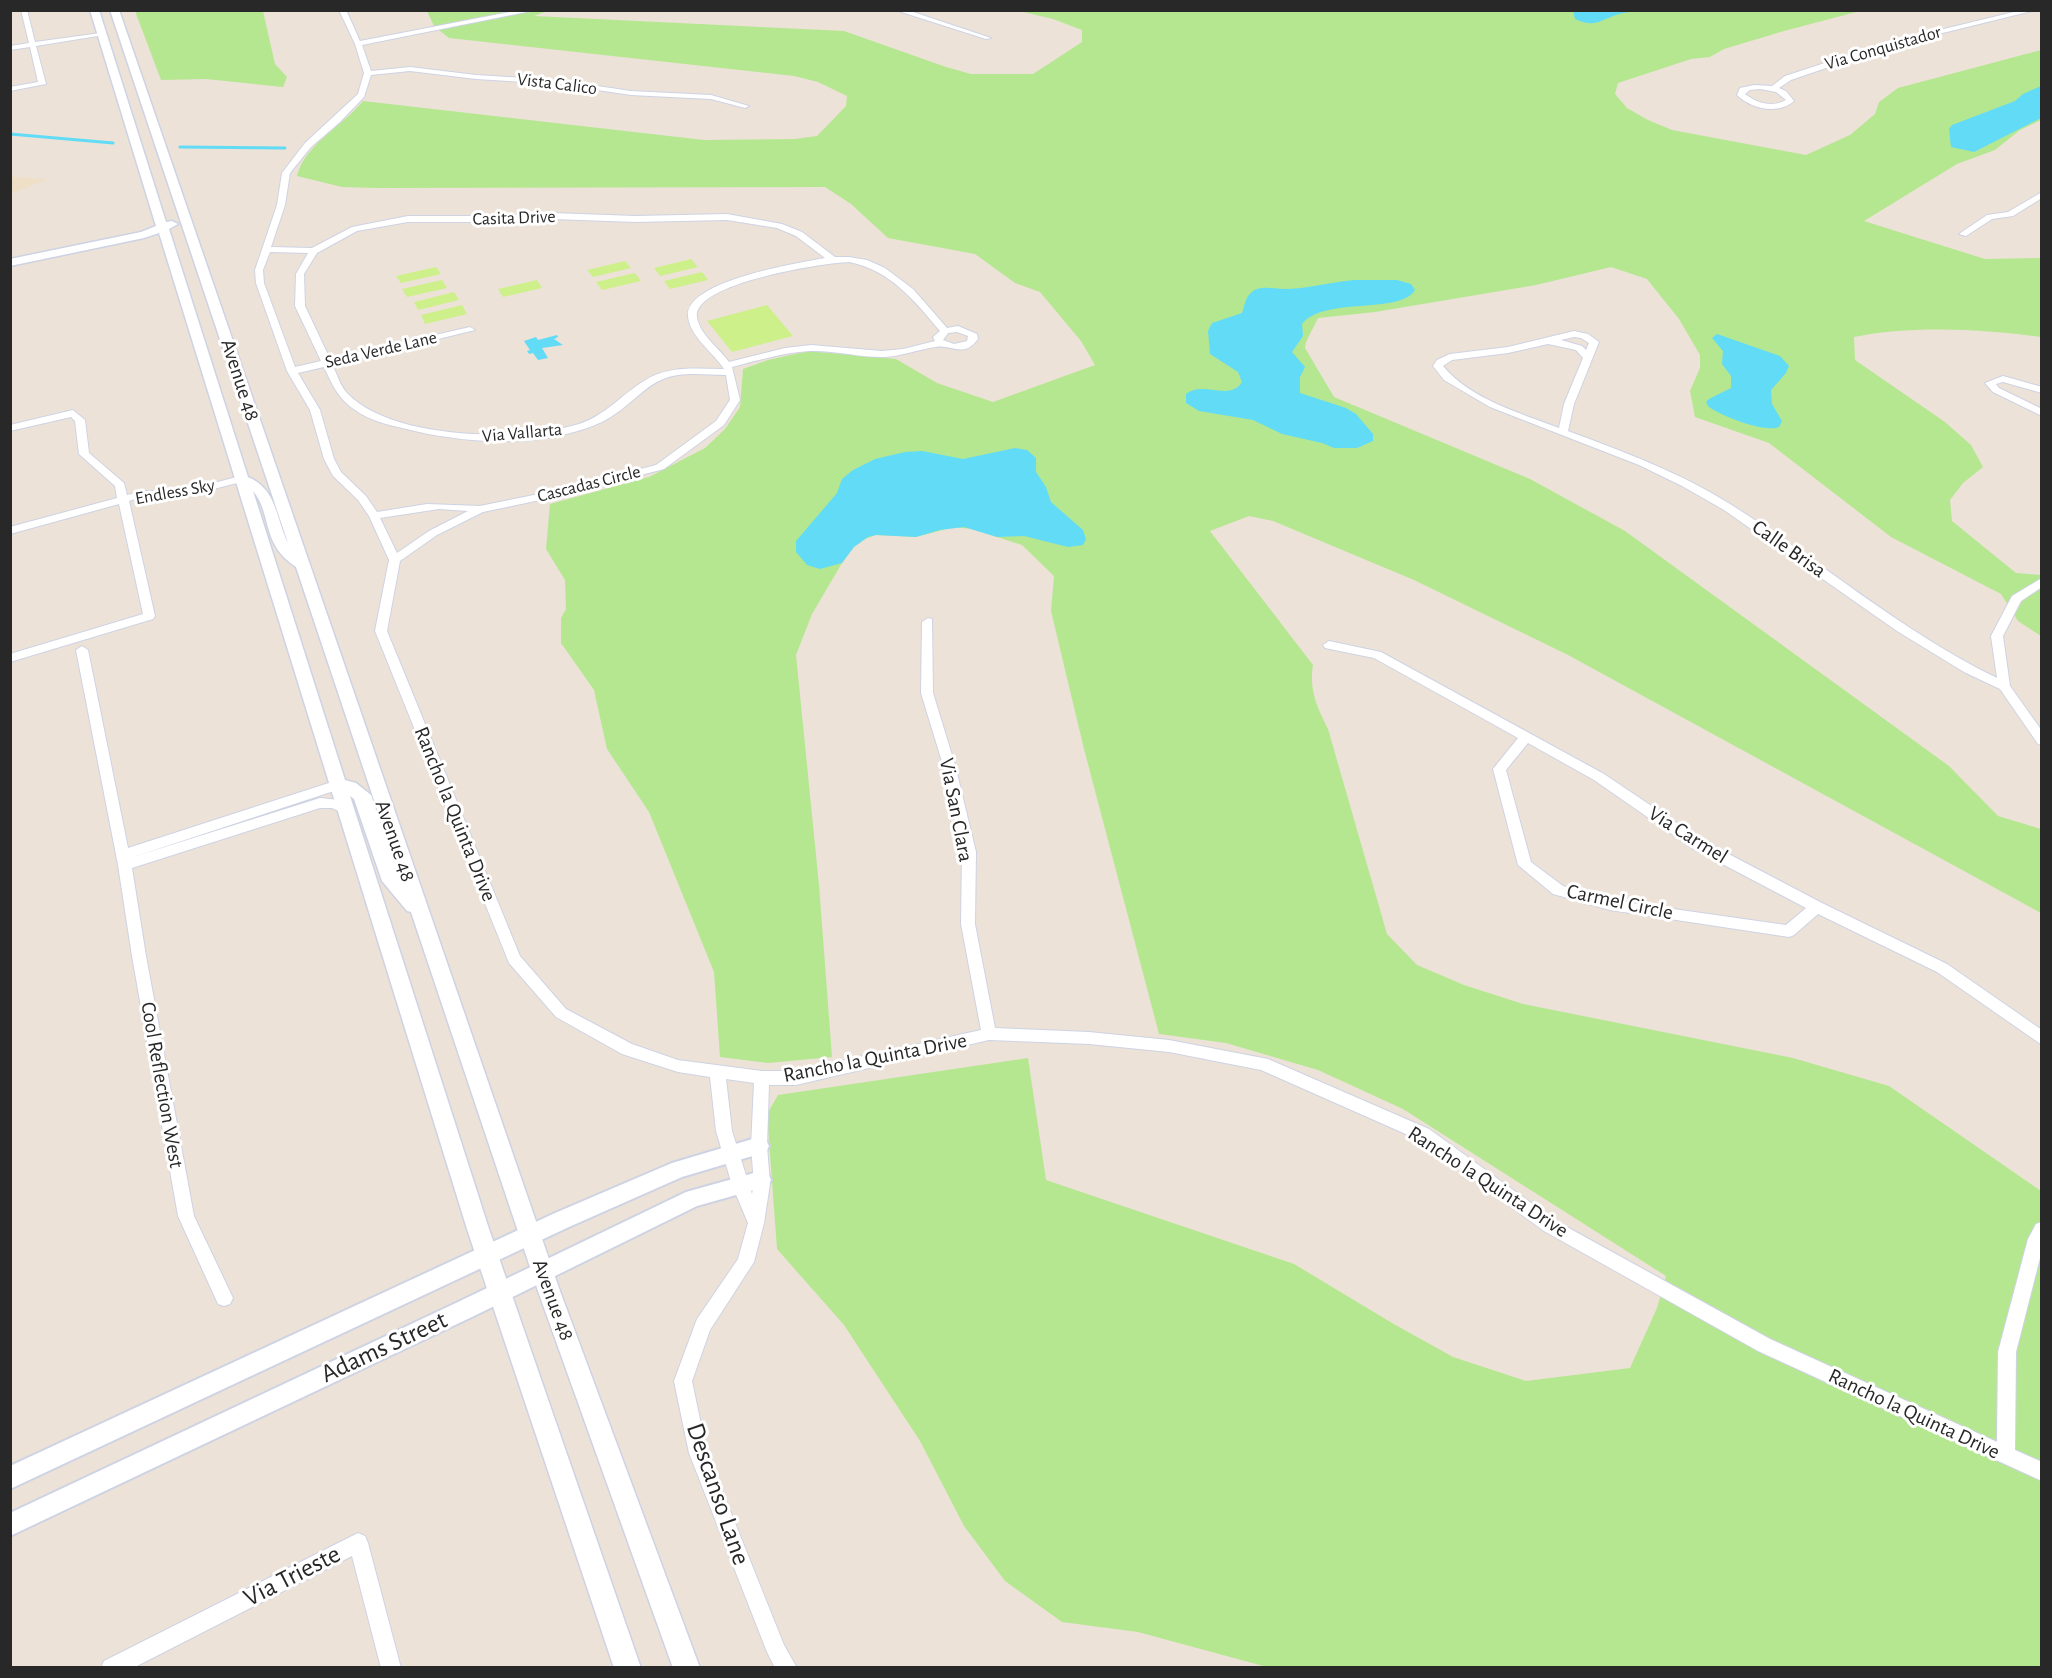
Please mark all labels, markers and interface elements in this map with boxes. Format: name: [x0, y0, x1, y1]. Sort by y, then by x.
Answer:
street label: Via Conquistador: [1822, 21, 1944, 75]
street label: Vista Calico: [516, 68, 598, 100]
street label: Casita Drive: [472, 206, 556, 230]
street label: Seda Verde Lane: [323, 327, 439, 373]
street label: Avenue 48: [215, 336, 265, 424]
street label: Via Vallarta: [481, 419, 563, 447]
street label: Cascadas Circle: [535, 461, 643, 507]
street label: Endless Sky: [134, 474, 216, 510]
street label: Calle Brisa: [1747, 514, 1831, 584]
street label: Rancho la Quinta Drive: [408, 723, 502, 905]
street label: Via San Clara: [934, 756, 978, 864]
street label: Avenue 48: [369, 797, 421, 885]
street label: Via Carmel: [1644, 801, 1732, 869]
street label: Carmel Circle: [1565, 878, 1675, 926]
street label: Cool Reflection West: [135, 1000, 189, 1170]
street label: Rancho la Quinta Drive: [781, 1028, 969, 1088]
street label: Rancho la Quinta Drive: [1403, 1121, 1573, 1243]
street label: Avenue 48: [527, 1256, 579, 1344]
street label: Adams Street: [316, 1304, 452, 1390]
street label: Rancho la Quinta Drive: [1824, 1363, 2004, 1465]
street label: Descanso Lane: [679, 1419, 757, 1569]
street label: Via Trieste: [238, 1538, 346, 1614]

